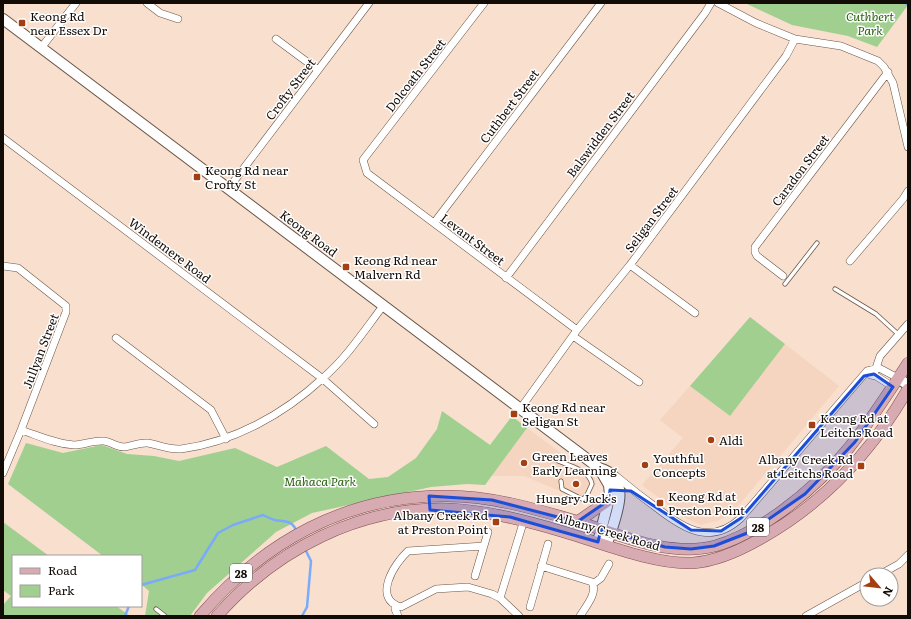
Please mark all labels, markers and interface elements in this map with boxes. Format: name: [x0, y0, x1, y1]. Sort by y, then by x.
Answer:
place label: Keong Rd near Essex Dr: [30, 7, 108, 39]
park label: Cuthbert Park: [846, 7, 894, 39]
marker: Keong Rd near Essex Dr: [17, 18, 27, 28]
street label: Dolcoath Street: [381, 34, 449, 115]
street label: Crofty Street: [261, 54, 319, 124]
street label: Cuthbert Street: [475, 65, 543, 147]
street label: Balswidden Street: [562, 87, 638, 181]
street label: Caradon Street: [767, 130, 833, 210]
place label: Keong Rd near Crofty St: [205, 161, 289, 193]
marker: Keong Rd near Crofty St: [192, 172, 202, 182]
street label: Seligan Street: [620, 182, 682, 256]
street label: Keong Road: [276, 205, 342, 261]
street label: Levant Street: [437, 209, 509, 269]
street label: Windemere Road: [125, 213, 215, 287]
place label: Keong Rd near Malvern Rd: [354, 251, 438, 283]
marker: Keong Rd near Malvern Rd: [341, 262, 351, 272]
street label: Jullyan Street: [17, 311, 63, 391]
place label: Keong Rd near Seligan St: [522, 398, 606, 430]
marker: Keong Rd near Seligan St: [509, 409, 519, 419]
place label: Keong Rd at Leitchs Road: [820, 409, 894, 441]
marker: Keong Rd at Leitchs Road: [807, 420, 817, 430]
place label: Aldi: [719, 431, 743, 449]
marker: Aldi: [706, 435, 716, 445]
place label: Green Leaves Early Learning: [532, 447, 617, 479]
place label: Youthful Concepts: [653, 449, 706, 481]
place label: Albany Creek Rd at Leitchs Road: [758, 450, 854, 482]
marker: Green Leaves Early Learning: [519, 458, 529, 468]
marker: Youthful Concepts: [640, 460, 650, 470]
marker: Albany Creek Rd at Leitchs Road: [856, 461, 866, 471]
park label: Mahaca Park: [284, 472, 356, 490]
marker: Hungry Jack's: [571, 479, 581, 489]
place label: Keong Rd at Preston Point: [668, 487, 745, 519]
place label: Hungry Jack's: [536, 489, 617, 507]
marker: Keong Rd at Preston Point: [655, 498, 665, 508]
place label: Albany Creek Rd at Preston Point: [393, 506, 489, 538]
street label: Albany Creek Road: [554, 507, 663, 555]
marker: Albany Creek Rd at Preston Point: [491, 517, 501, 527]
road number: 28: [747, 518, 769, 536]
legend: [12, 555, 142, 607]
text: Road: [48, 561, 78, 579]
road number: 28: [230, 564, 252, 582]
north arrow: [859, 567, 899, 607]
text: Park: [48, 581, 75, 599]
text: N: [879, 584, 898, 600]

